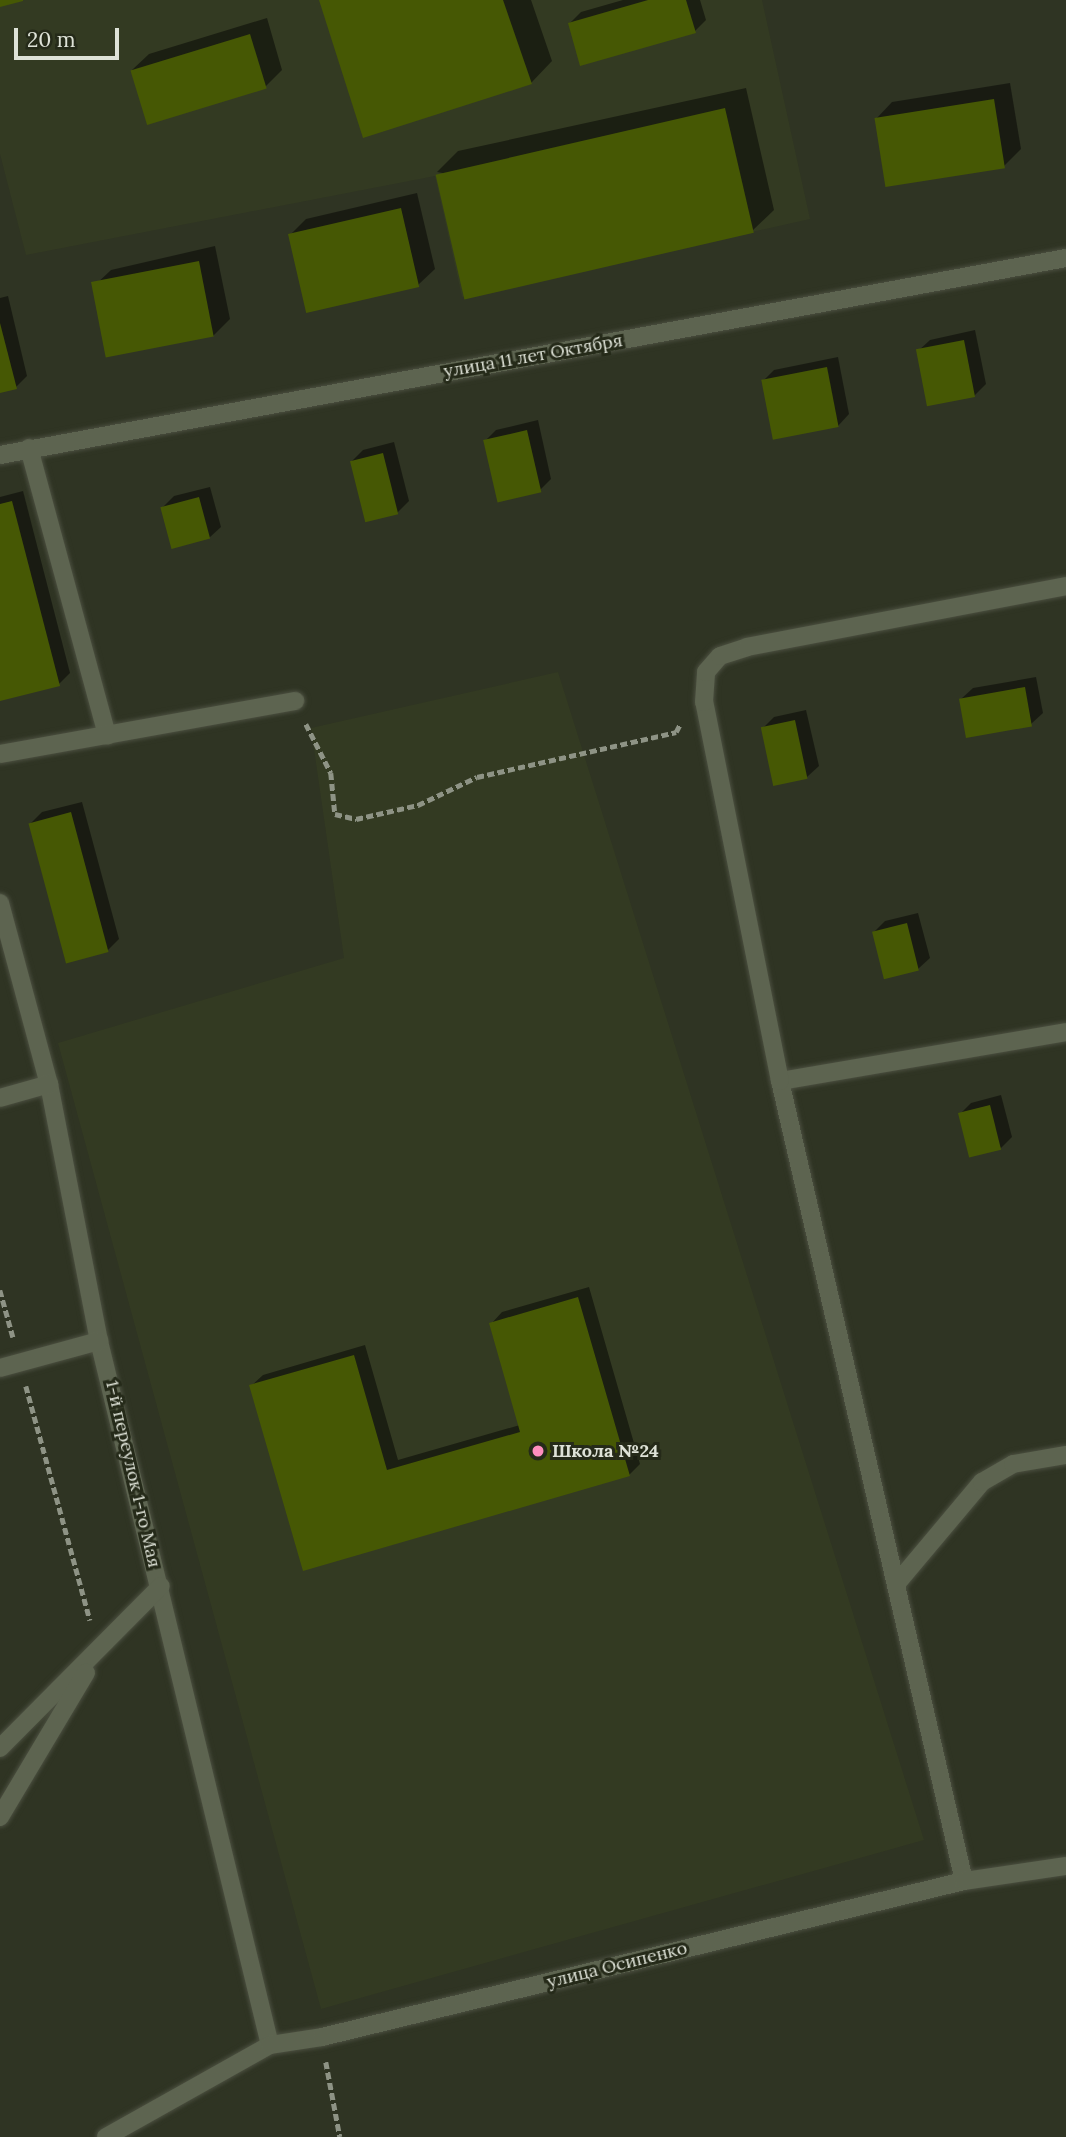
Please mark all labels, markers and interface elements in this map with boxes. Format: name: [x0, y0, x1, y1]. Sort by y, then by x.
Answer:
scale bar: [18, 14, 122, 58]
text: 20 m: [27, 26, 76, 53]
street label: улица 11 лет Октября: [442, 330, 624, 382]
street label: 1-й переулок 1-го Мая: [101, 1378, 165, 1570]
place label: Школа №24: [552, 1440, 659, 1462]
marker: Школа №24: [530, 1443, 546, 1459]
street label: улица Осипенко: [545, 1937, 689, 1993]

